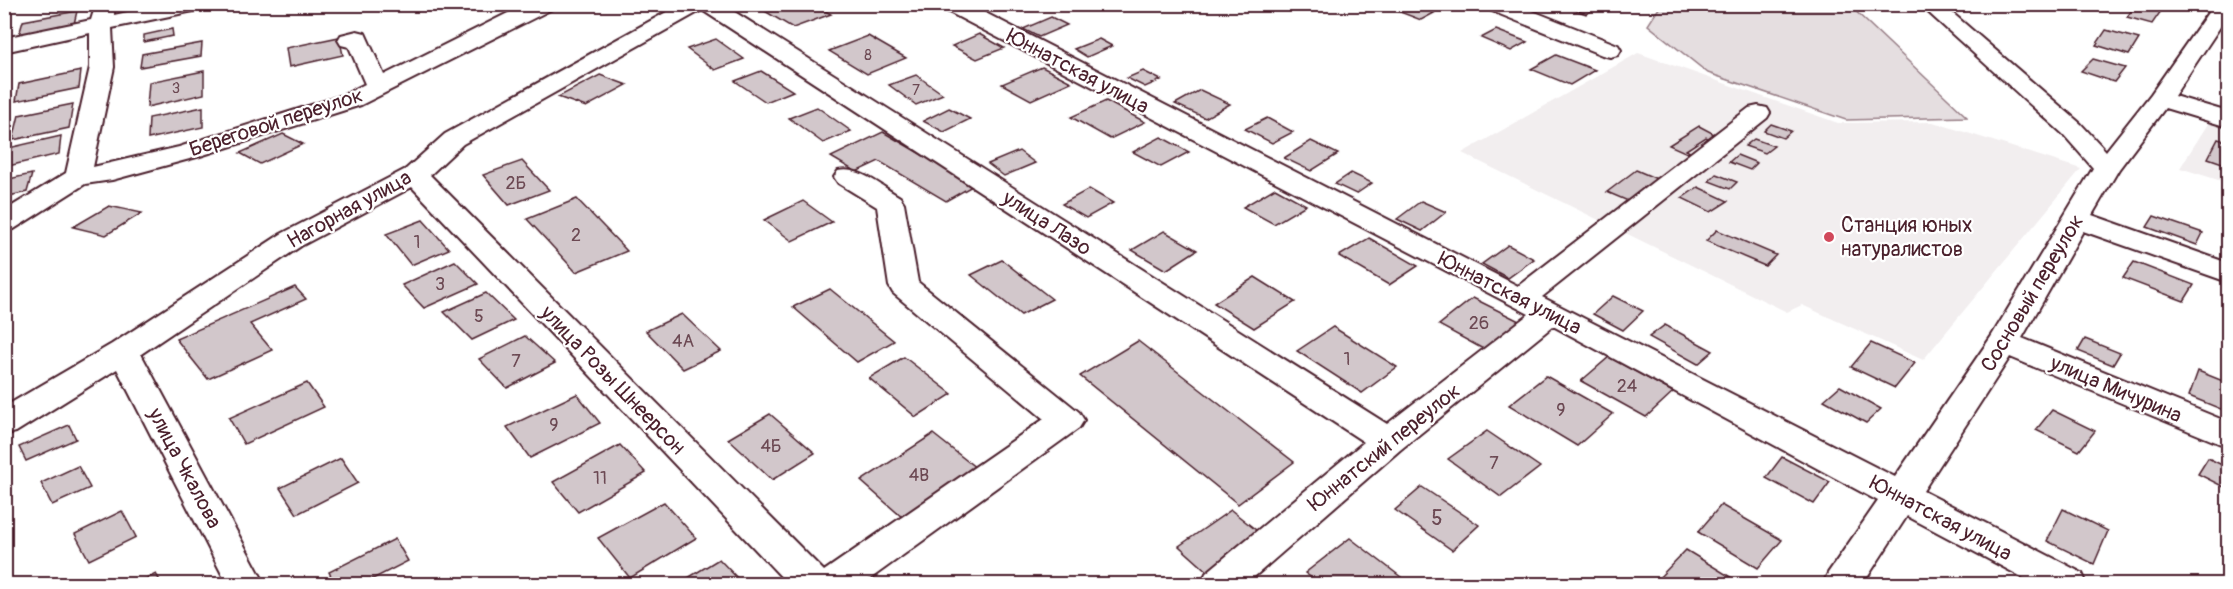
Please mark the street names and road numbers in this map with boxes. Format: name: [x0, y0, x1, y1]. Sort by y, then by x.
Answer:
street label: Юннатская улица: [1002, 23, 1154, 120]
street label: Береговой переулок: [186, 82, 367, 163]
street label: Нагорная улица: [282, 164, 416, 255]
street label: улица Лазо: [996, 184, 1096, 262]
street label: Сосновый переулок: [1975, 210, 2090, 377]
street label: Юннатская улица: [1434, 246, 1586, 341]
street label: улица Розы Шнеерсон: [534, 299, 691, 461]
street label: улица Мичурина: [2045, 349, 2186, 429]
street label: Юннатский переулок: [1303, 378, 1466, 517]
street label: улица Чкалова: [141, 403, 228, 533]
street label: Юннатская улица: [1865, 470, 2017, 567]

